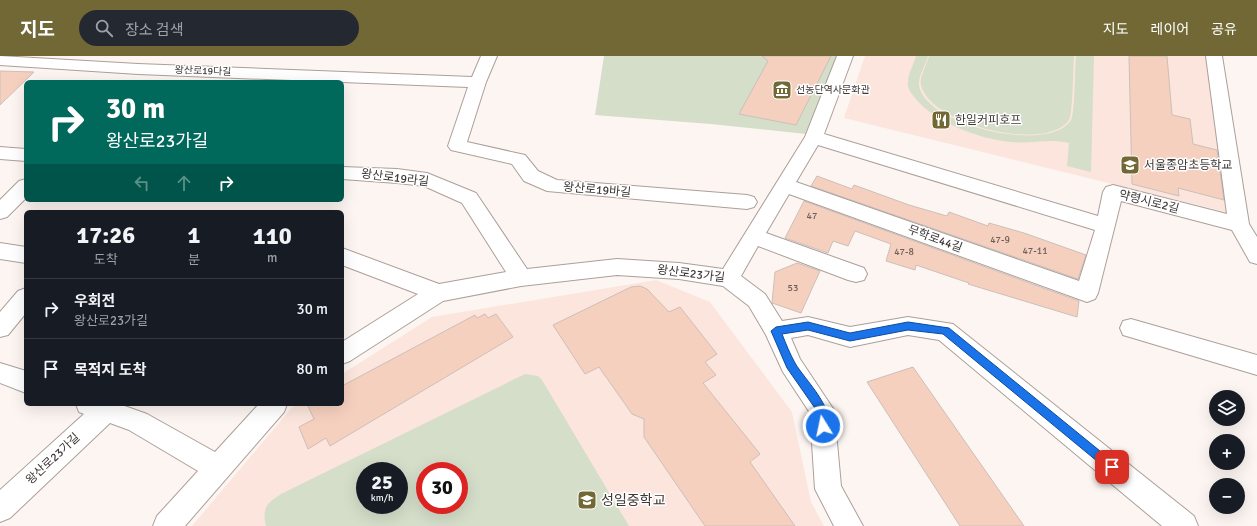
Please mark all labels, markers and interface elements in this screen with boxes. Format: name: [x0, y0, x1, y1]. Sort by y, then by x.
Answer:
search box: [79, 10, 359, 46]
icon: search: [93, 17, 115, 39]
text: 지도: [20, 18, 55, 42]
text: 장소 검색: [125, 21, 183, 39]
text: 지도: [1103, 21, 1129, 38]
text: 레이어: [1151, 21, 1189, 38]
text: 공유: [1211, 21, 1237, 38]
street label: 왕산로19다길: [174, 64, 232, 78]
museum icon: 선농단역사문화관: [771, 79, 793, 101]
place label: 선농단역사문화관: [796, 84, 870, 96]
text: 30 m: [106, 92, 165, 126]
icon: right: [40, 96, 92, 148]
restaurant icon: 한일커피호프: [930, 109, 952, 131]
place label: 한일커피호프: [955, 113, 1021, 128]
text: 왕산로23가길: [106, 130, 208, 152]
school or university icon: 서울종암초등학교: [1119, 154, 1141, 176]
place label: 서울종암초등학교: [1144, 158, 1232, 173]
street label: 왕산로19라길: [360, 166, 430, 190]
icon: left: [131, 172, 153, 194]
icon: ahead: [173, 172, 195, 194]
icon: right: [215, 172, 237, 194]
street label: 왕산로19바길: [562, 180, 632, 200]
street label: 약령시로2길: [1117, 187, 1181, 217]
house number: 47: [807, 210, 817, 222]
text: 17:26: [76, 220, 135, 250]
text: 1: [188, 220, 200, 250]
text: 110: [253, 221, 292, 251]
street label: 무학로44길: [906, 222, 964, 256]
house number: 47-9: [990, 234, 1010, 246]
house number: 47-11: [1022, 245, 1048, 257]
house number: 47-8: [894, 246, 914, 258]
text: m: [267, 250, 277, 266]
text: 도착: [94, 252, 118, 268]
text: 분: [188, 252, 200, 268]
street label: 왕산로23가길: [656, 262, 726, 286]
house number: 53: [788, 282, 798, 294]
text: 우회전: [74, 292, 115, 310]
icon: right: [40, 298, 62, 320]
text: 30 m: [297, 300, 328, 318]
text: 왕산로23가길: [74, 313, 148, 329]
icon: arrive: [40, 358, 62, 380]
text: 80 m: [297, 360, 328, 378]
text: 목적지 도착: [74, 361, 146, 379]
map controls: [1209, 390, 1245, 514]
button: layers: [1209, 390, 1245, 426]
position arrow: [802, 405, 844, 447]
street label: 왕산로23가길: [23, 430, 83, 488]
button: +: [1209, 434, 1245, 470]
pin: [1095, 450, 1129, 484]
icon: arrive: [1101, 456, 1123, 478]
speed limit sign: 30: [416, 462, 468, 514]
text: 25: [371, 470, 393, 495]
button: −: [1209, 478, 1245, 514]
school or university icon: 성일중학교: [576, 489, 598, 511]
text: km/h: [371, 492, 393, 504]
place label: 성일중학교: [601, 492, 666, 509]

